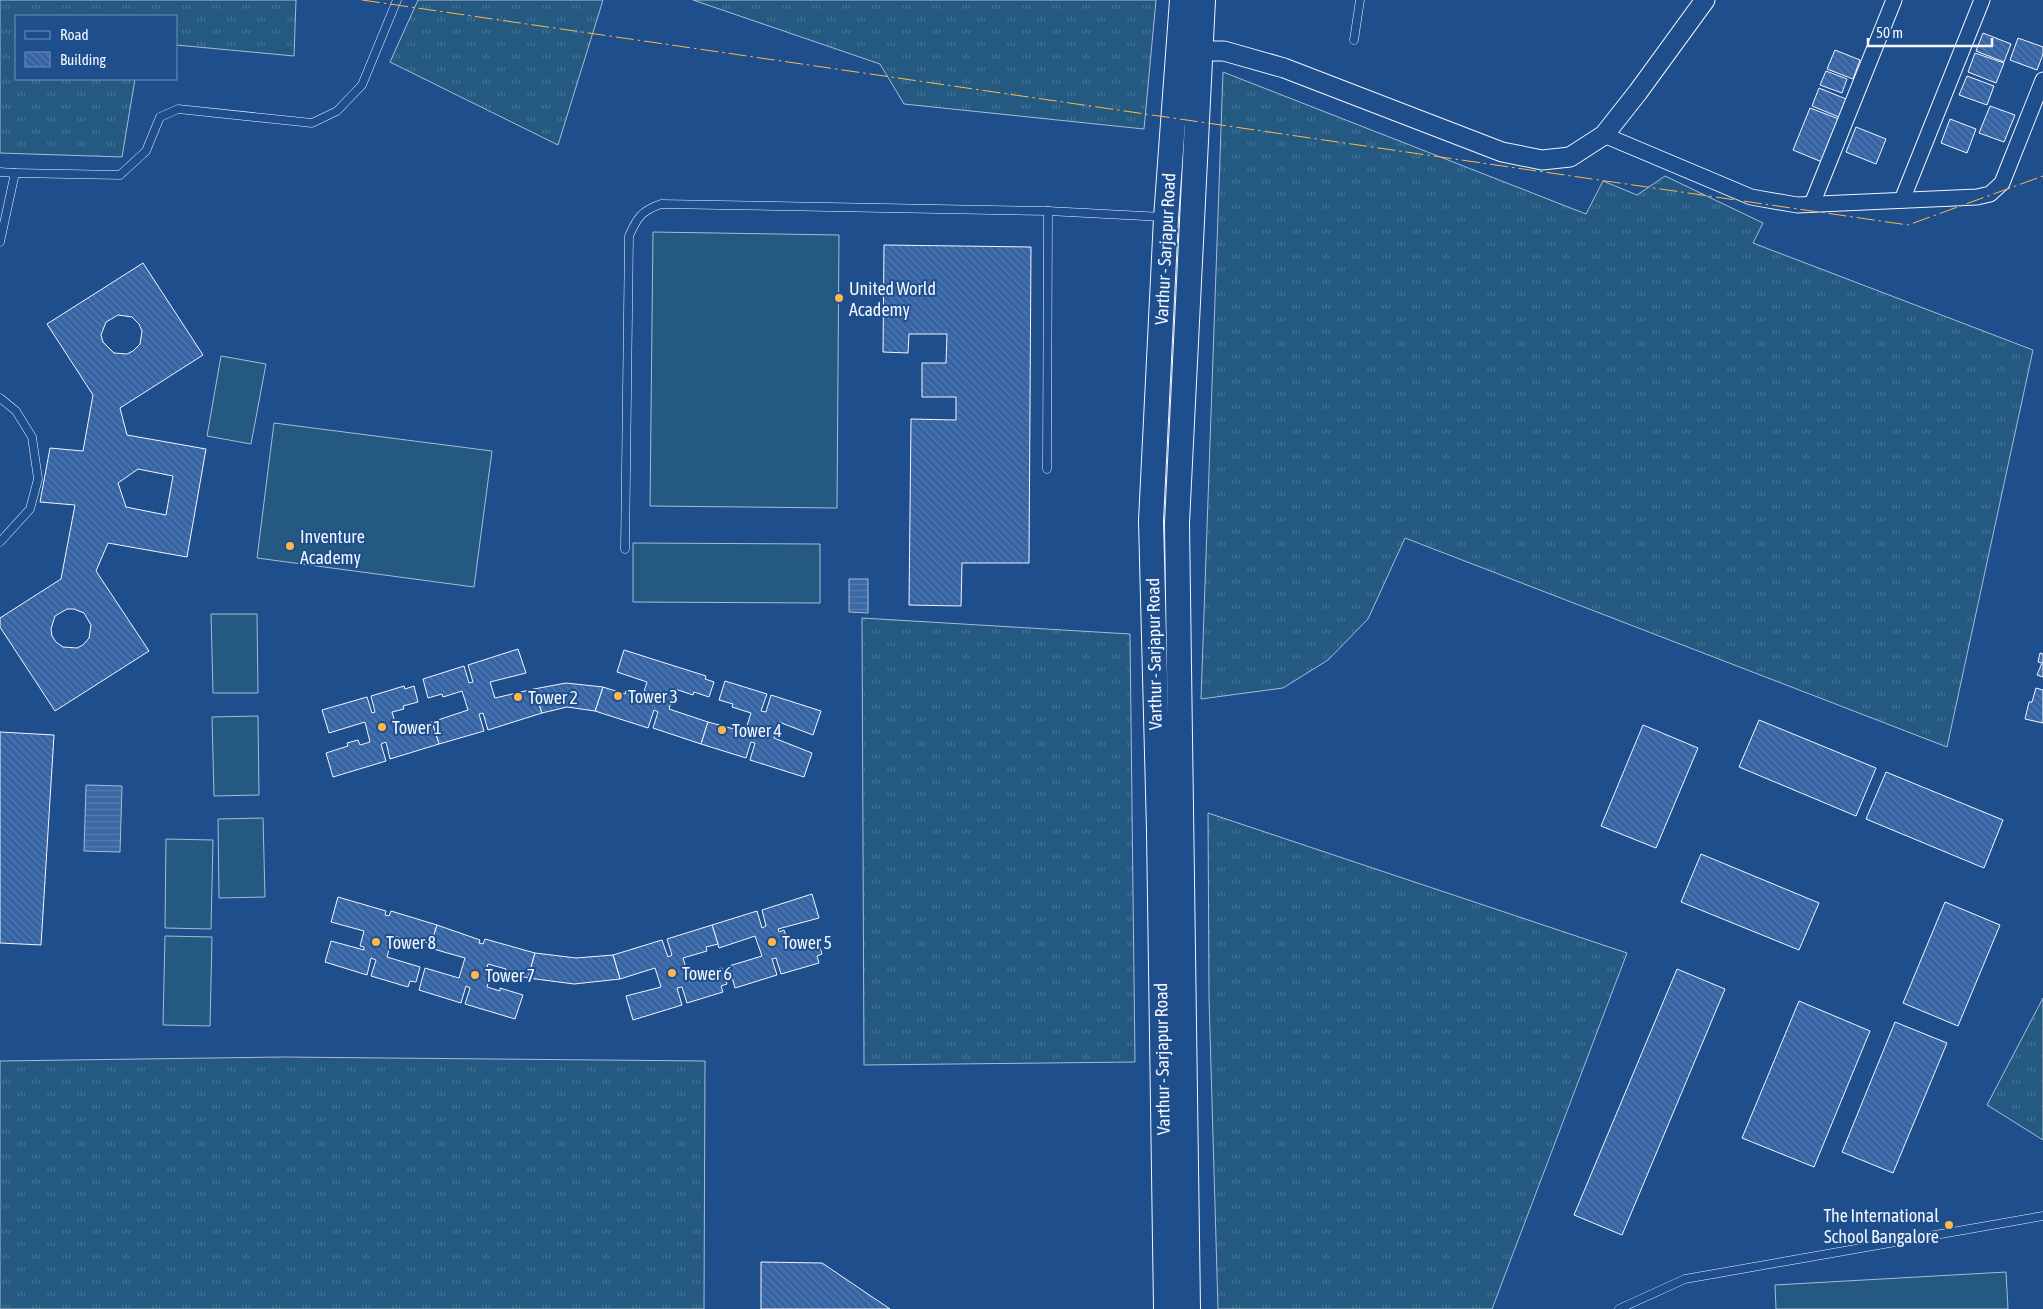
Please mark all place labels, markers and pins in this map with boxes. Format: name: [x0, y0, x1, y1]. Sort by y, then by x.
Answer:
place label: United World Academy: [849, 278, 936, 320]
marker: United World Academy: [833, 292, 845, 304]
place label: Inventure Academy: [300, 526, 365, 568]
marker: Inventure Academy: [284, 540, 296, 552]
place label: Tower 3: [628, 686, 678, 707]
place label: Tower 2: [528, 687, 578, 708]
marker: Tower 3: [612, 690, 624, 702]
marker: Tower 2: [512, 691, 524, 703]
place label: Tower 1: [392, 717, 442, 738]
place label: Tower 4: [732, 720, 782, 741]
marker: Tower 1: [376, 721, 388, 733]
marker: Tower 4: [716, 724, 728, 736]
place label: Tower 8: [386, 932, 436, 953]
place label: Tower 5: [782, 932, 832, 953]
marker: Tower 8: [370, 936, 382, 948]
marker: Tower 5: [766, 936, 778, 948]
place label: Tower 6: [682, 963, 732, 984]
place label: Tower 7: [485, 965, 535, 986]
marker: Tower 6: [666, 967, 678, 979]
marker: Tower 7: [469, 969, 481, 981]
place label: The International School Bangalore: [1824, 1205, 1939, 1247]
marker: The International School Bangalore: [1943, 1219, 1955, 1231]

